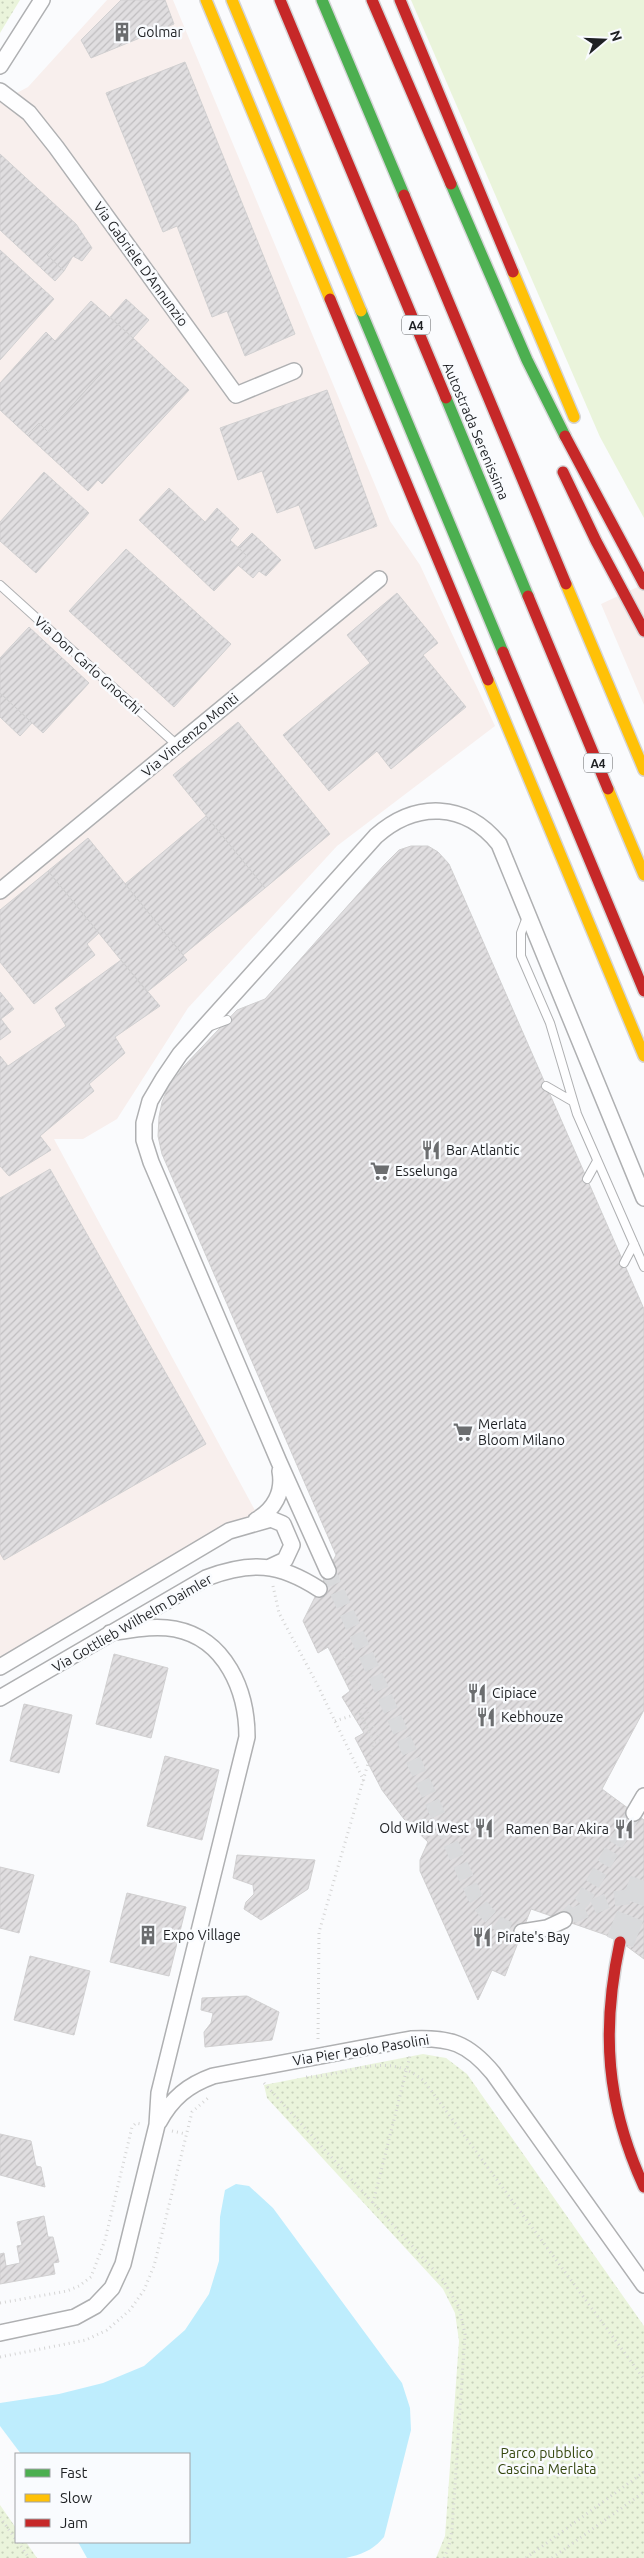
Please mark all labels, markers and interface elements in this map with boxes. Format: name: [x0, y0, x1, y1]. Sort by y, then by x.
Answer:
north arrow: [579, 15, 629, 65]
building icon: Golmar: [111, 21, 133, 43]
place label: Golmar: [137, 24, 183, 40]
text: N: [607, 28, 626, 43]
street label: Via Gabriele D'Annunzio: [90, 199, 192, 329]
road number: A4: [402, 316, 430, 334]
street label: Autostrada Serenissima: [440, 360, 512, 502]
street label: Via Don Carlo Gnocchi: [31, 613, 145, 717]
street label: Via Vincenzo Monti: [139, 690, 241, 780]
road number: A4: [584, 754, 612, 772]
restaurant icon: Bar Atlantic: [420, 1139, 442, 1161]
place label: Bar Atlantic: [446, 1142, 520, 1158]
supermarket icon: Esselunga: [369, 1160, 391, 1182]
place label: Esselunga: [395, 1163, 458, 1179]
place label: Merlata Bloom Milano: [478, 1416, 565, 1448]
supermarket icon: Merlata Bloom Milano: [452, 1421, 474, 1443]
street label: Via Gottlieb Wilhelm Daimler: [49, 1570, 215, 1675]
restaurant icon: Cipiace: [466, 1682, 488, 1704]
place label: Cipiace: [492, 1685, 537, 1701]
restaurant icon: Kebhouze: [475, 1706, 497, 1728]
place label: Kebhouze: [501, 1709, 563, 1725]
restaurant icon: Old Wild West: [473, 1817, 495, 1839]
restaurant icon: Ramen Bar Akira: [613, 1818, 635, 1840]
place label: Old Wild West: [379, 1820, 469, 1836]
place label: Ramen Bar Akira: [505, 1821, 609, 1837]
building icon: Expo Village: [137, 1924, 159, 1946]
restaurant icon: Pirate's Bay: [471, 1926, 493, 1948]
place label: Expo Village: [163, 1927, 241, 1943]
place label: Pirate's Bay: [497, 1929, 570, 1945]
street label: Via Pier Paolo Pasolini: [292, 2031, 430, 2069]
park label: Parco pubblico Cascina Merlata: [498, 2445, 596, 2477]
legend: [15, 2453, 190, 2543]
text: Fast: [60, 2464, 88, 2481]
text: Slow: [60, 2489, 93, 2506]
text: Jam: [60, 2514, 88, 2531]

